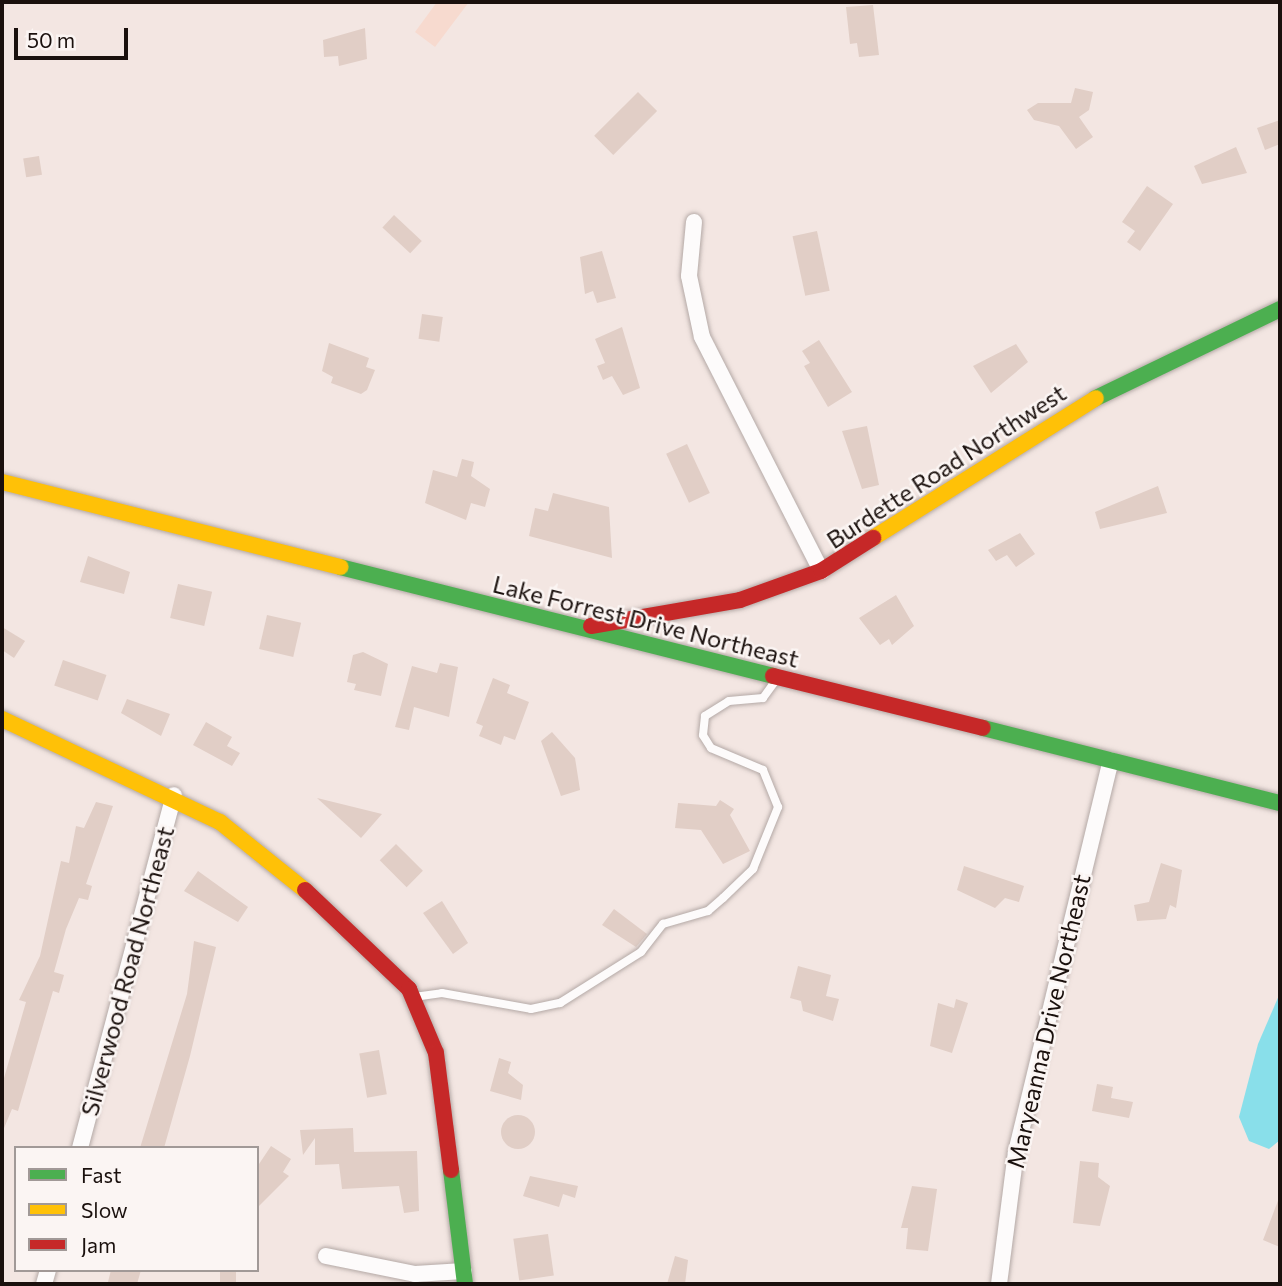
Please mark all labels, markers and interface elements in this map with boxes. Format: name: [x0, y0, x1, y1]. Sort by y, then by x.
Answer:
scale bar: [18, 14, 131, 58]
text: 50 m: [27, 27, 75, 52]
street label: Burdette Road Northwest: [821, 378, 1071, 554]
street label: Lake Forrest Drive Northeast: [490, 569, 802, 673]
street label: Silverwood Road Northeast: [74, 823, 180, 1119]
street label: Maryeanna Drive Northeast: [1000, 871, 1096, 1171]
legend: [14, 1146, 259, 1272]
text: Fast: [81, 1162, 122, 1187]
text: Slow: [81, 1197, 128, 1222]
text: Jam: [81, 1232, 116, 1257]

